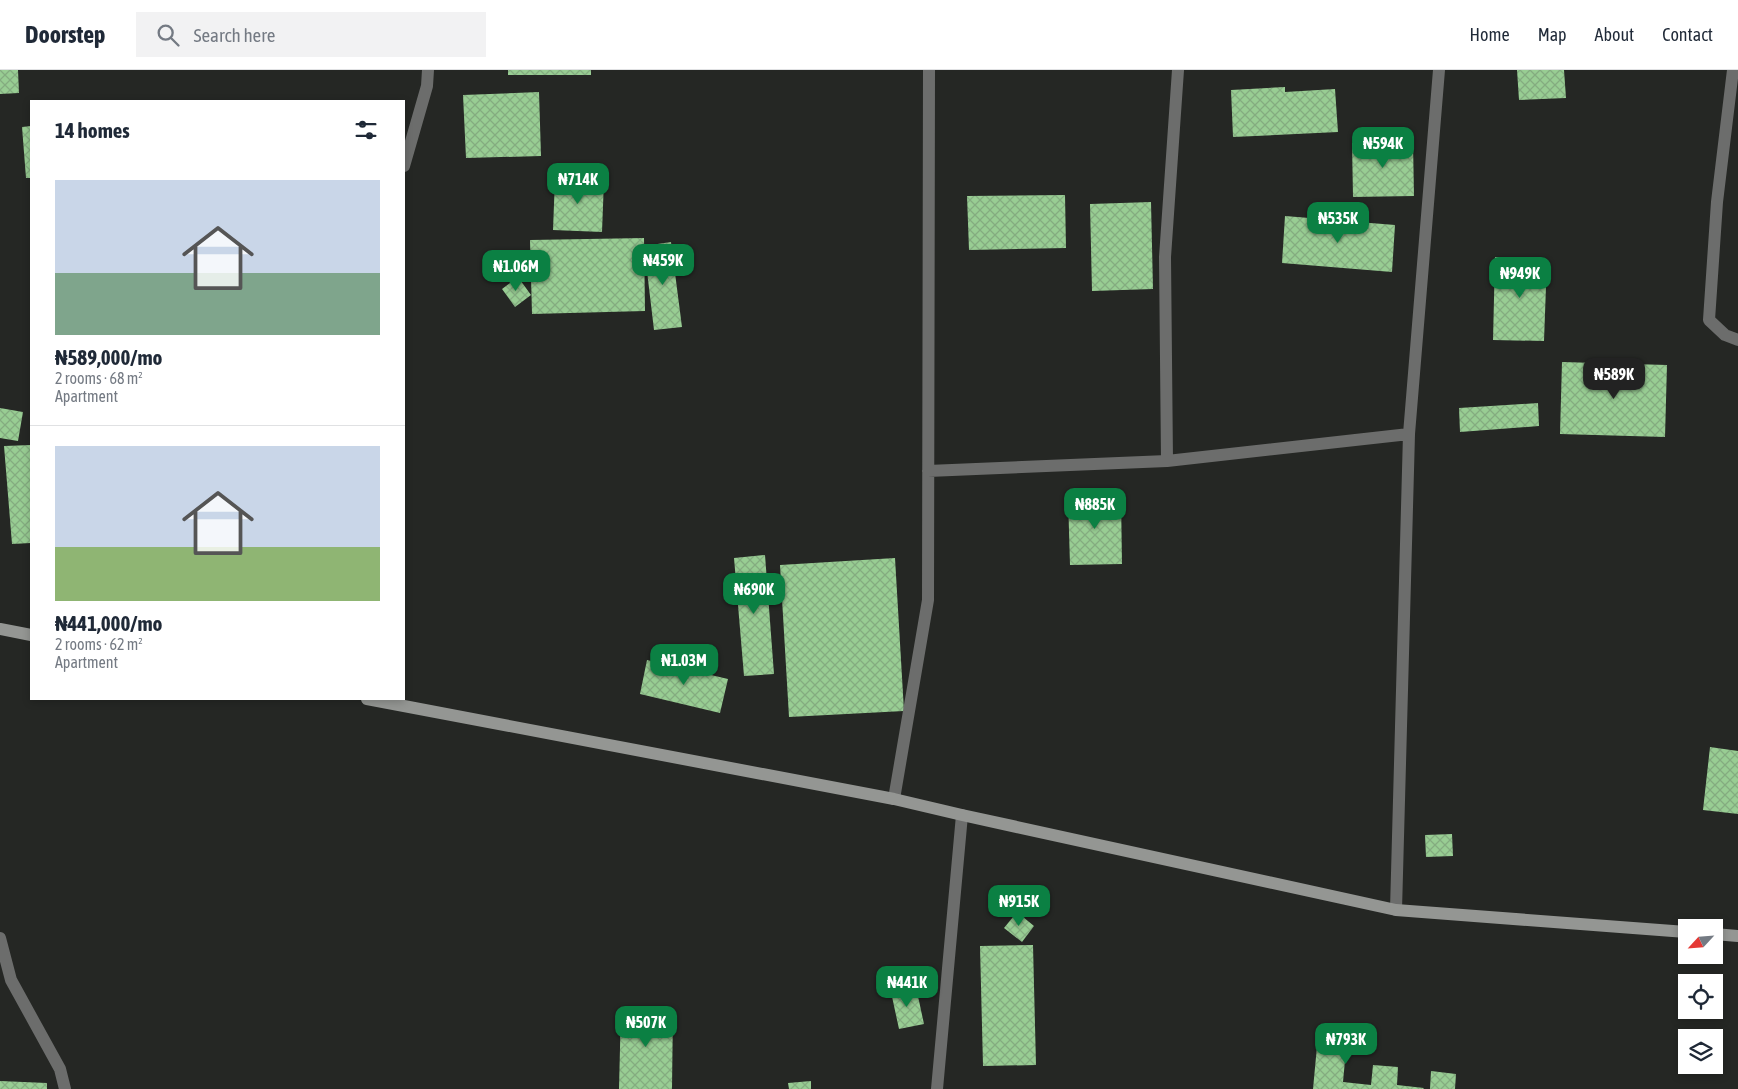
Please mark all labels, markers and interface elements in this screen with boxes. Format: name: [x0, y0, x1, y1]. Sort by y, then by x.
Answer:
search box: [136, 12, 486, 57]
text: Doorstep: [25, 21, 106, 48]
icon: search: [154, 21, 182, 49]
text: Search here: [194, 24, 275, 46]
text: Home: [1470, 24, 1510, 45]
text: Map: [1538, 24, 1567, 45]
text: About: [1595, 24, 1634, 45]
text: Contact: [1662, 24, 1713, 45]
icon: filters: [352, 116, 380, 144]
text: 14 homes: [55, 118, 130, 142]
pin: ₦594K: [1348, 126, 1418, 169]
text: ₦594K: [1363, 134, 1403, 152]
pin: ₦714K: [543, 162, 613, 205]
text: ₦714K: [558, 170, 598, 188]
pin: ₦535K: [1303, 202, 1373, 244]
text: ₦535K: [1318, 209, 1358, 227]
icon: home: [173, 213, 263, 303]
pin: ₦459K: [628, 244, 698, 286]
pin: ₦1.06M: [475, 250, 557, 292]
text: ₦459K: [643, 251, 683, 269]
pin: ₦949K: [1485, 256, 1555, 299]
text: ₦1.06M: [493, 257, 539, 275]
text: ₦949K: [1500, 264, 1540, 282]
text: ₦589,000/mo: [55, 345, 162, 369]
pin: ₦589K: [1579, 358, 1649, 400]
text: ₦589K: [1594, 365, 1634, 383]
text: 2 rooms · 68 m²: [55, 369, 143, 387]
text: Apartment: [55, 387, 118, 405]
icon: home: [173, 478, 263, 568]
pin: ₦885K: [1060, 488, 1130, 530]
text: ₦885K: [1075, 495, 1115, 513]
pin: ₦690K: [719, 572, 789, 615]
text: ₦690K: [734, 580, 774, 598]
text: ₦441,000/mo: [55, 611, 162, 635]
text: 2 rooms · 62 m²: [55, 635, 143, 653]
pin: ₦1.03M: [643, 644, 725, 686]
text: ₦1.03M: [661, 651, 707, 669]
text: Apartment: [55, 653, 118, 671]
pin: ₦915K: [984, 884, 1054, 927]
text: ₦915K: [999, 892, 1039, 910]
north arrow: [1678, 919, 1722, 964]
map controls: [1678, 919, 1723, 1074]
pin: ₦441K: [872, 966, 942, 1008]
text: ₦441K: [887, 973, 927, 991]
button: locate: [1678, 974, 1723, 1019]
pin: ₦507K: [611, 1006, 681, 1048]
text: ₦507K: [626, 1013, 666, 1031]
pin: ₦793K: [1311, 1022, 1381, 1065]
button: layers: [1678, 1029, 1723, 1074]
text: ₦793K: [1326, 1030, 1366, 1048]

